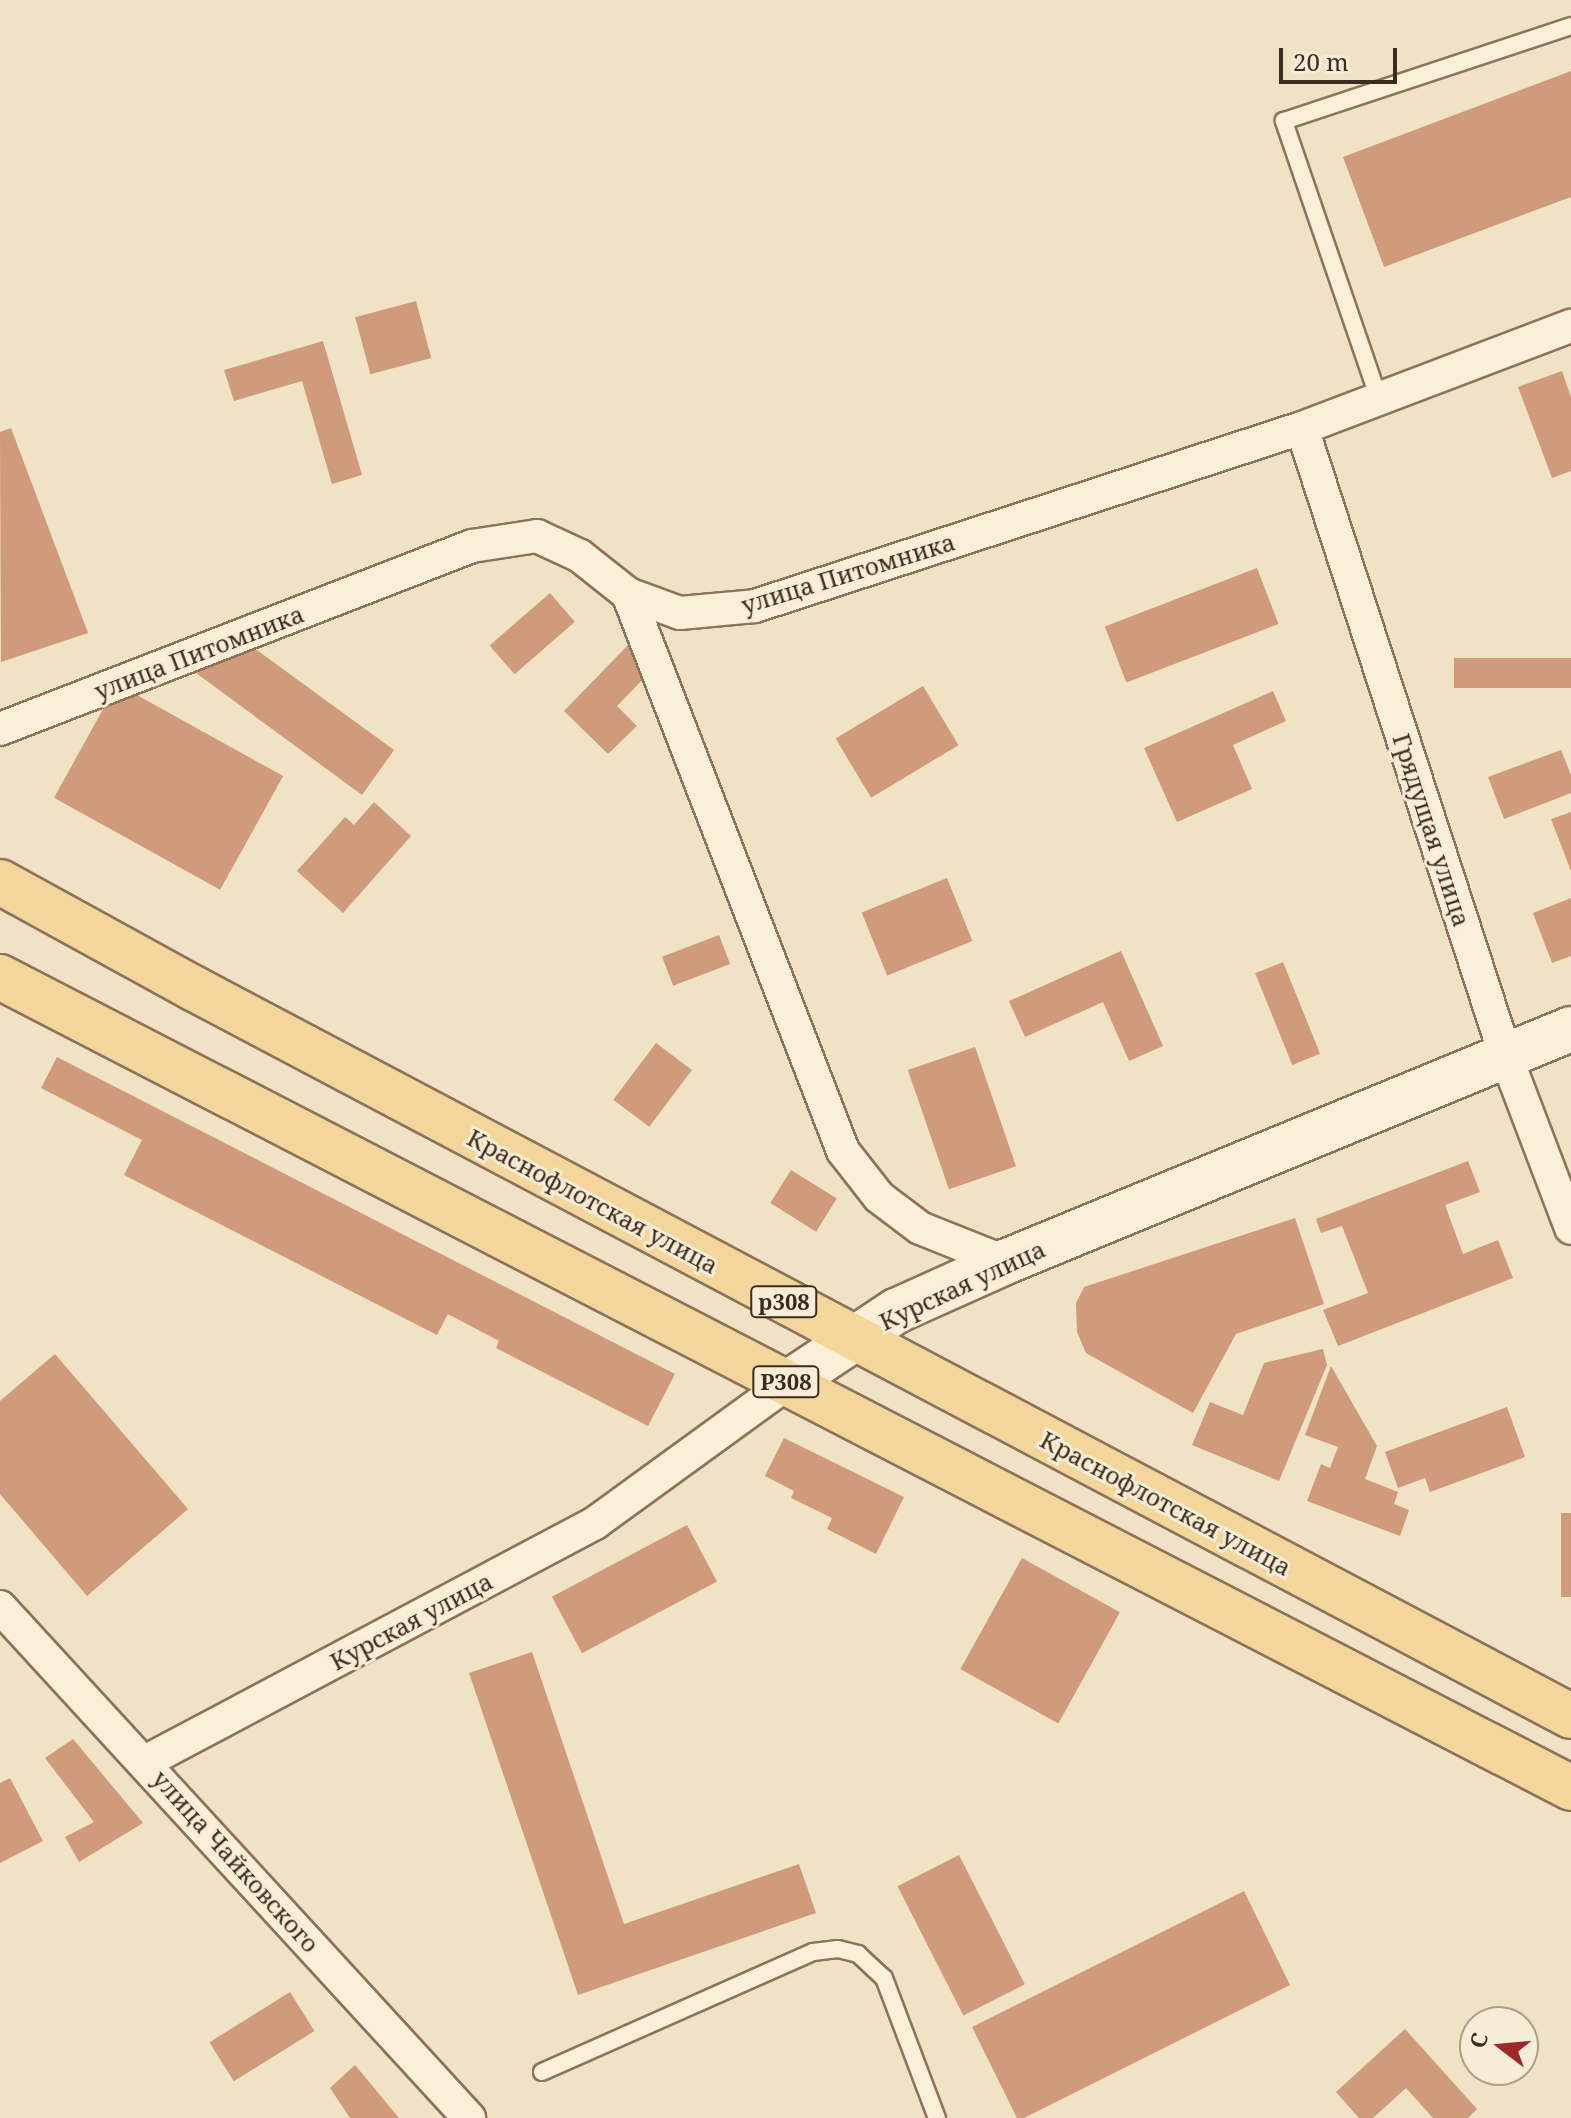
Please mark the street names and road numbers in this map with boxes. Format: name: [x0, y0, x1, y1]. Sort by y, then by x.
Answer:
street label: улица Питомника: [738, 527, 958, 619]
street label: улица Питомника: [90, 599, 308, 705]
street label: Грядущая улица: [1387, 730, 1477, 930]
street label: Краснофлотская улица: [463, 1123, 723, 1279]
street label: Курская улица: [875, 1234, 1049, 1336]
road number: p308: [750, 1284, 818, 1320]
road number: P308: [752, 1364, 820, 1400]
street label: Краснофлотская улица: [1036, 1425, 1296, 1581]
street label: Курская улица: [325, 1566, 497, 1676]
street label: улица Чайковского: [147, 1764, 325, 1958]

